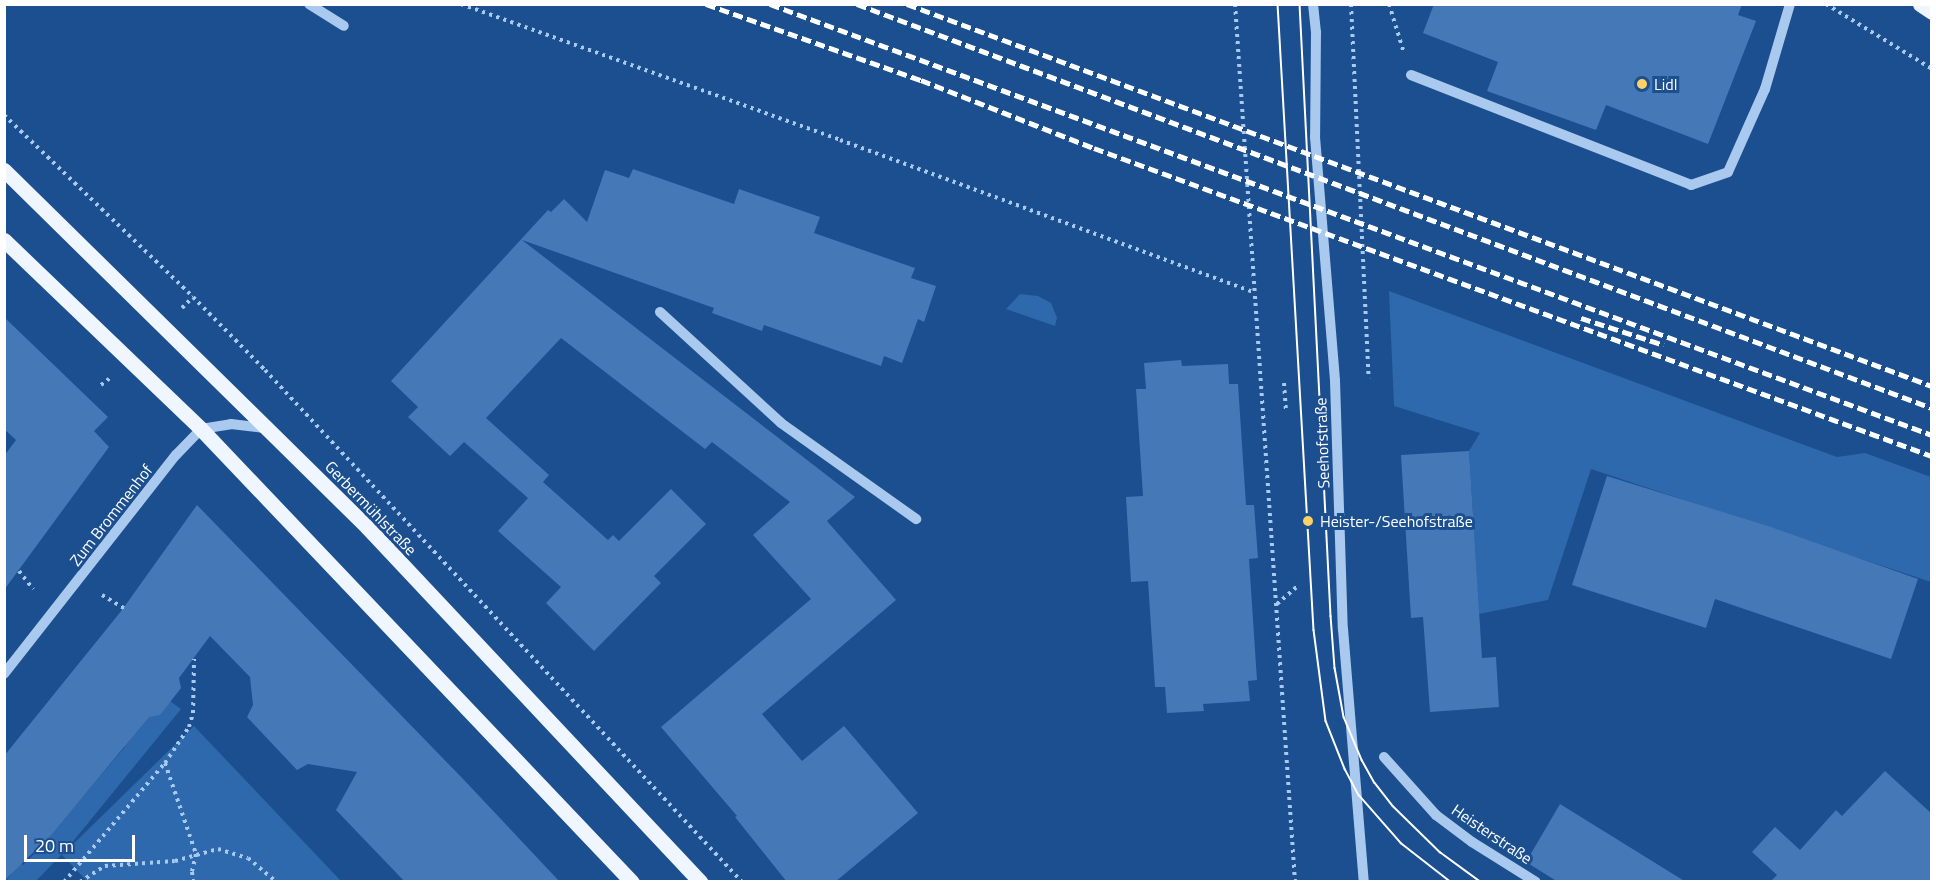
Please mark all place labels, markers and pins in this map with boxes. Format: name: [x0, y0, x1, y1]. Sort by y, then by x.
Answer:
place label: Lidl: [1654, 74, 1677, 94]
marker: Lidl: [1635, 77, 1649, 91]
place label: Heister-/Seehofstraße: [1320, 511, 1473, 531]
marker: Heister-/Seehofstraße: [1301, 514, 1315, 528]

